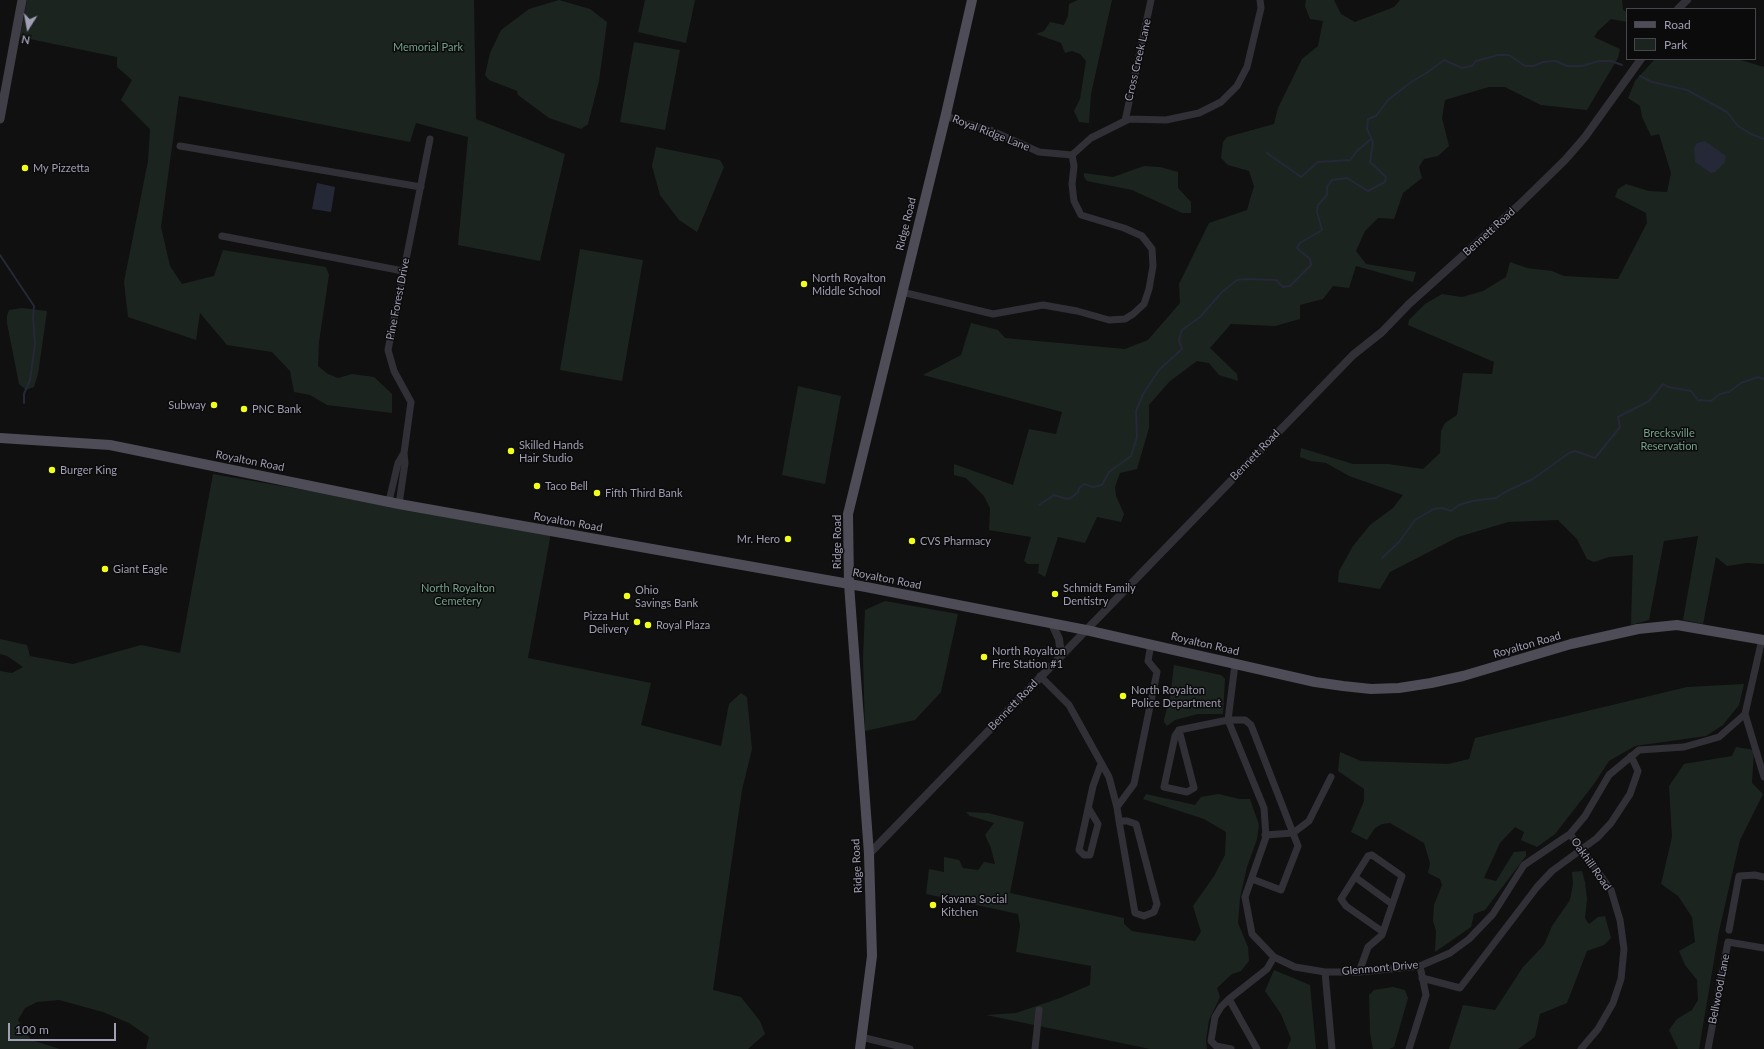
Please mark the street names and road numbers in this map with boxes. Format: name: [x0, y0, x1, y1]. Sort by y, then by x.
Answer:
street label: Cross Creek Lane: [1122, 18, 1154, 102]
street label: Royal Ridge Lane: [950, 112, 1032, 154]
street label: Ridge Road: [893, 196, 919, 252]
street label: Bennett Road: [1460, 205, 1518, 259]
street label: Pine Forest Drive: [384, 257, 412, 341]
street label: Bennett Road: [1227, 427, 1283, 483]
street label: Royalton Road: [215, 448, 285, 474]
street label: Royalton Road: [533, 509, 603, 535]
street label: Ridge Road: [830, 515, 844, 569]
street label: Royalton Road: [852, 566, 922, 592]
street label: Royalton Road: [1492, 629, 1562, 661]
street label: Royalton Road: [1170, 630, 1240, 658]
street label: Bennett Road: [985, 677, 1041, 733]
street label: Oakhill Road: [1568, 835, 1614, 893]
street label: Ridge Road: [849, 839, 865, 893]
street label: Bellwood Lane: [1706, 953, 1732, 1025]
street label: Glenmont Drive: [1341, 958, 1419, 978]

